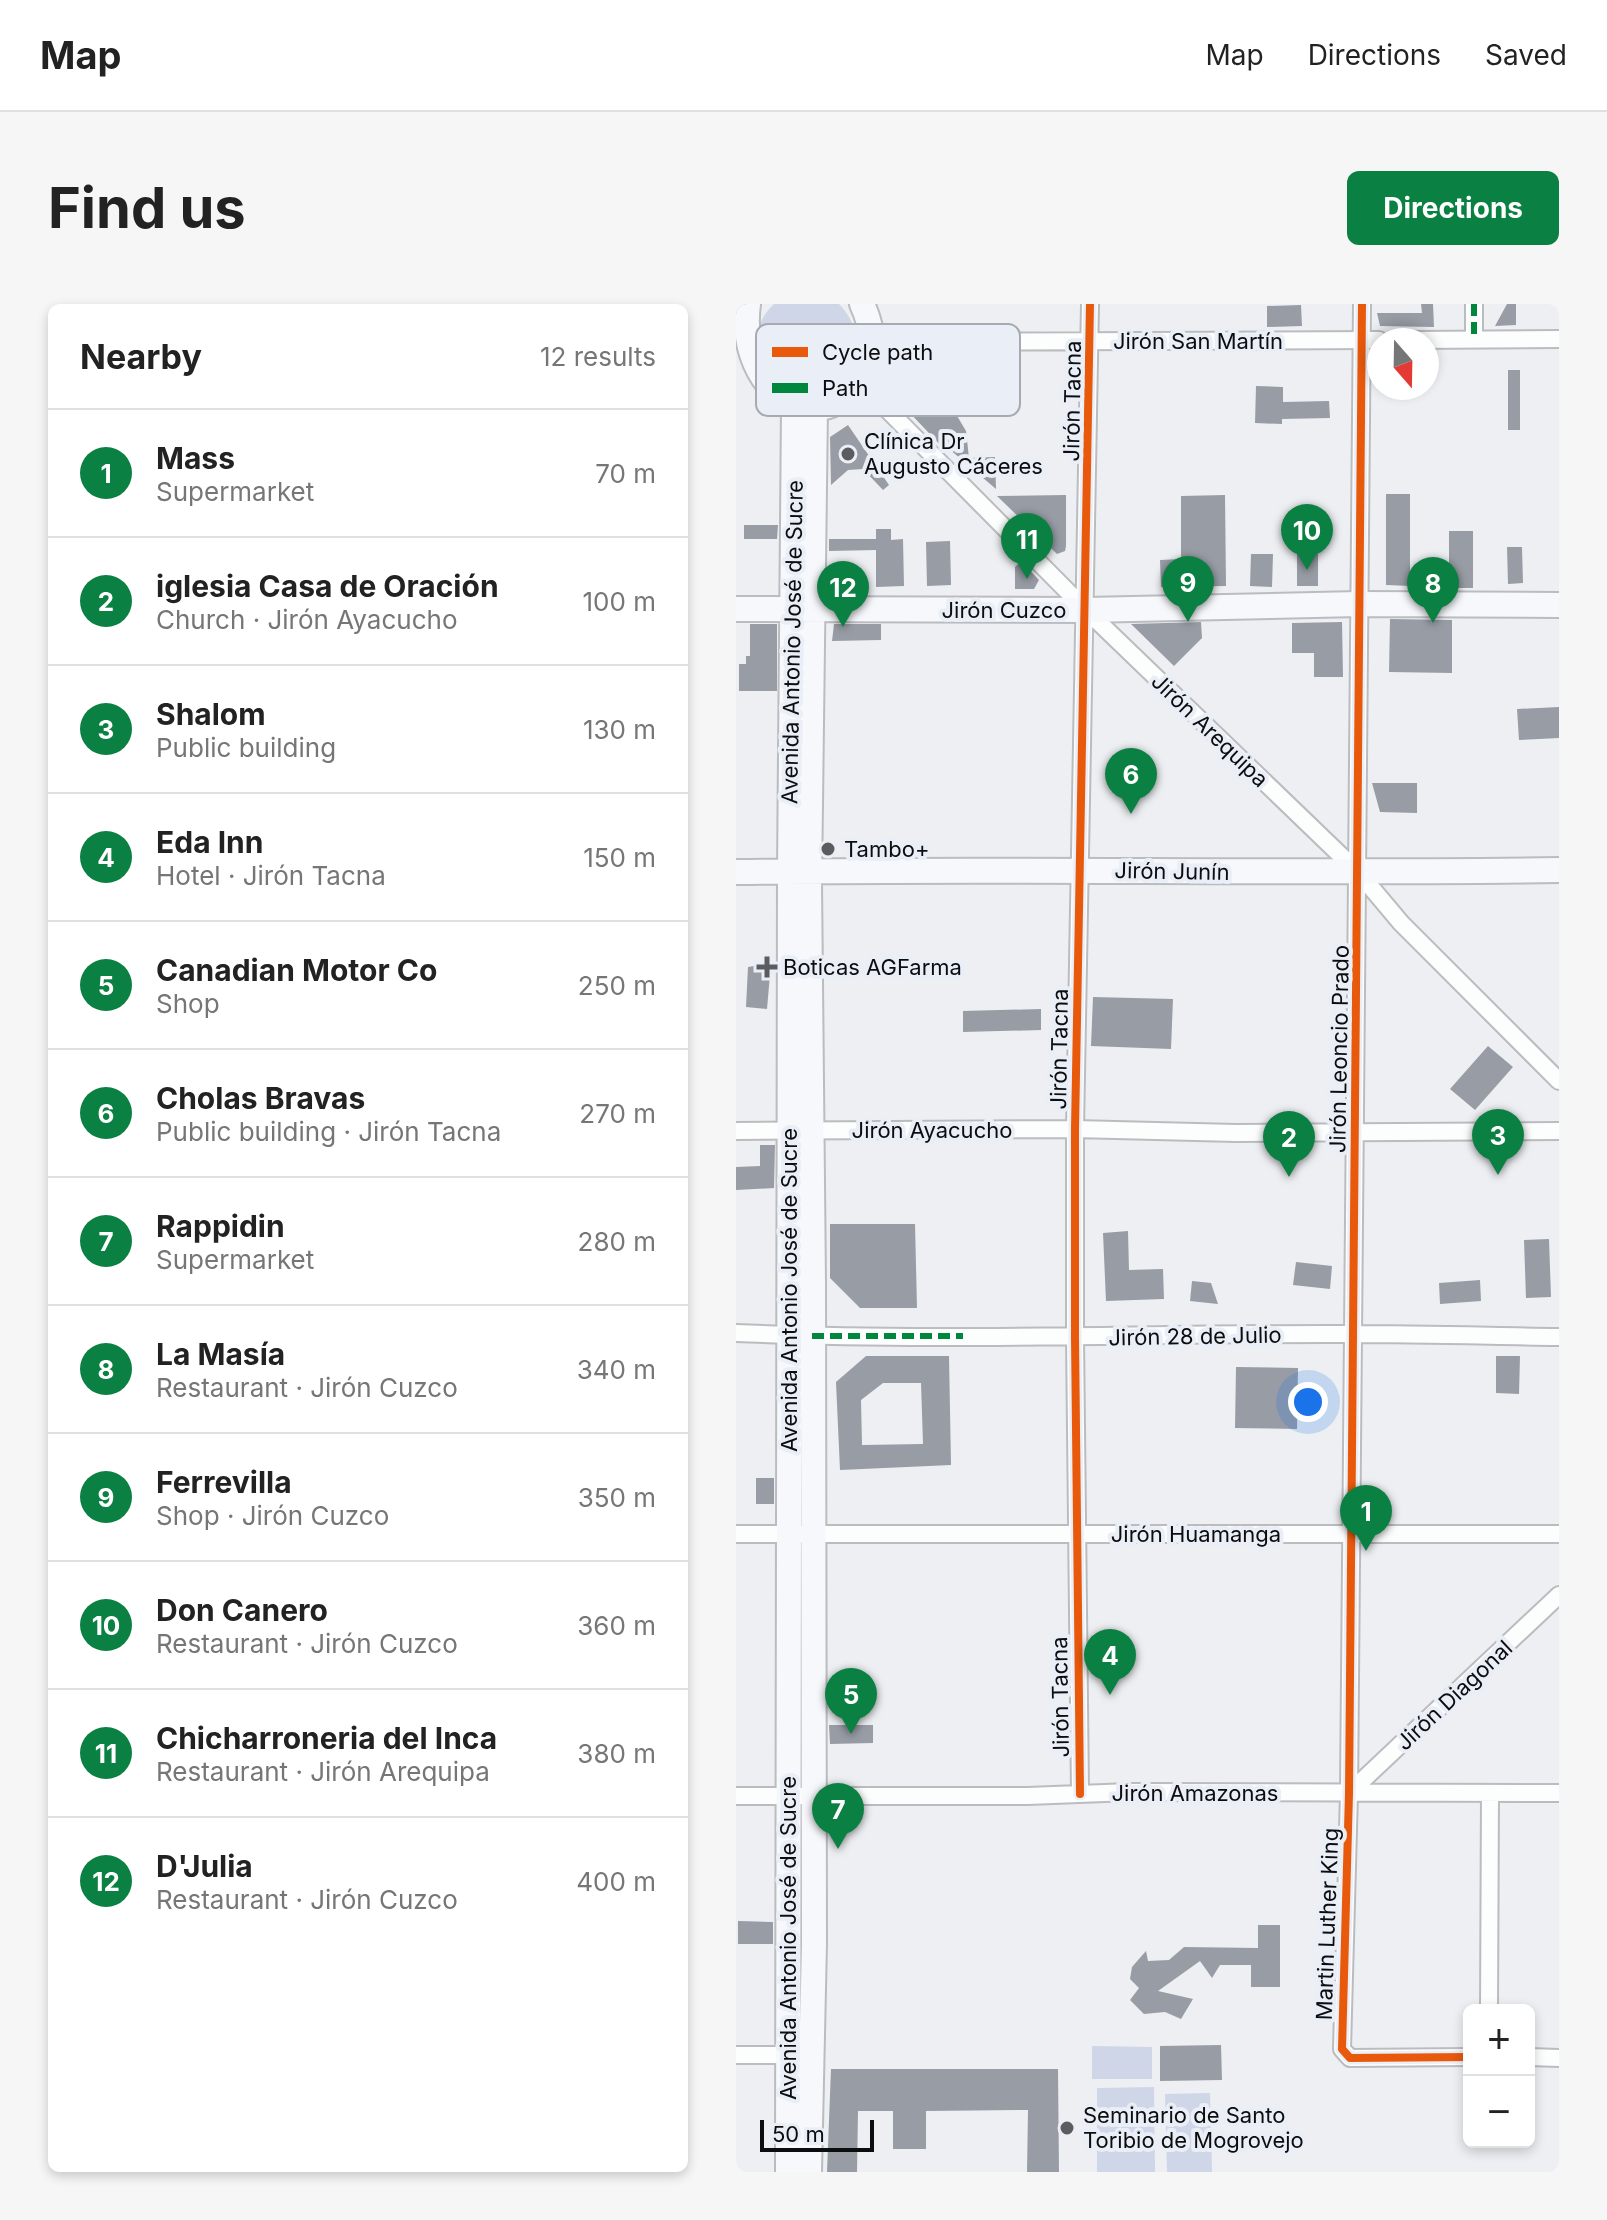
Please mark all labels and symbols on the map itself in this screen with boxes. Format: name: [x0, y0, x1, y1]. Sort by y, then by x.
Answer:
legend: [756, 324, 1020, 416]
street label: Jirón San Martín: [1113, 328, 1283, 354]
north arrow: [1367, 328, 1439, 400]
text: Cycle path: [822, 339, 933, 365]
street label: Jirón Tacna: [1058, 340, 1086, 462]
text: Path: [822, 375, 869, 401]
place label: Clínica Dr Augusto Cáceres: [864, 428, 1043, 479]
marker: Clínica Dr Augusto Cáceres: [839, 445, 857, 463]
street label: Avenida Antonio José de Sucre: [776, 480, 808, 804]
pin: 10: [1281, 504, 1333, 570]
pin: 11: [1001, 513, 1053, 579]
pin: 9: [1162, 556, 1214, 622]
pin: 8: [1407, 557, 1459, 623]
pin: 12: [817, 561, 869, 627]
street label: Jirón Cuzco: [942, 597, 1066, 623]
street label: Jirón Arequipa: [1146, 668, 1274, 792]
pin: 6: [1105, 748, 1157, 814]
place label: Tambo+: [844, 836, 929, 862]
marker: Tambo+: [819, 840, 837, 858]
street label: Jirón Junín: [1114, 857, 1230, 885]
street label: Jirón Leoncio Prado: [1324, 945, 1354, 1153]
place label: Boticas AGFarma: [783, 954, 962, 980]
marker: Boticas AGFarma: [758, 958, 776, 976]
street label: Jirón Tacna: [1045, 988, 1073, 1110]
pin: 3: [1472, 1109, 1524, 1175]
pin: 2: [1263, 1111, 1315, 1177]
street label: Jirón Ayacucho: [852, 1117, 1012, 1143]
street label: Avenida Antonio José de Sucre: [776, 1128, 802, 1452]
street label: Jirón 28 de Julio: [1108, 1321, 1282, 1351]
your location: [1288, 1382, 1328, 1422]
pin: 1: [1340, 1485, 1392, 1551]
street label: Jirón Huamanga: [1111, 1521, 1281, 1547]
pin: 4: [1084, 1629, 1136, 1695]
street label: Jirón Diagonal: [1391, 1635, 1517, 1755]
street label: Jirón Tacna: [1046, 1636, 1074, 1758]
pin: 5: [825, 1668, 877, 1734]
street label: Avenida Antonio José de Sucre: [775, 1776, 801, 2100]
street label: Jirón Amazonas: [1112, 1780, 1278, 1806]
pin: 7: [812, 1783, 864, 1849]
street label: Martin Luther King: [1311, 1827, 1343, 2021]
place label: Seminario de Santo Toribio de Mogrovejo: [1083, 2102, 1304, 2153]
scale bar: [760, 2116, 874, 2152]
marker: Seminario de Santo Toribio de Mogrovejo: [1058, 2119, 1076, 2137]

